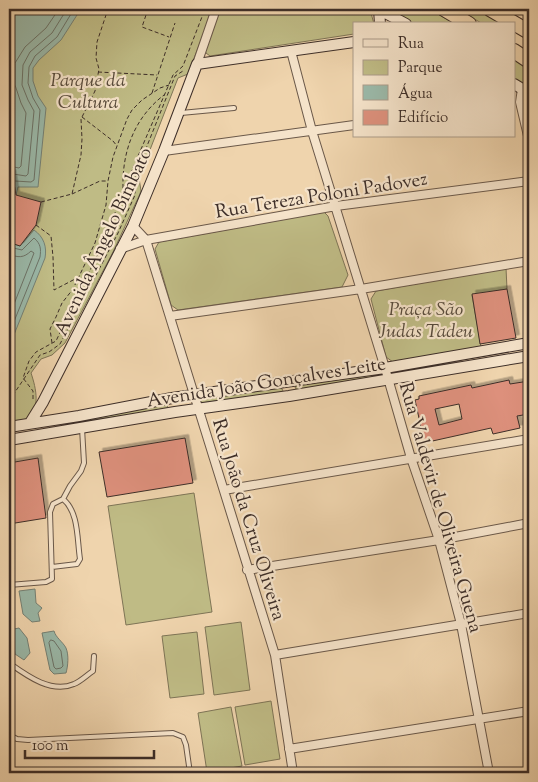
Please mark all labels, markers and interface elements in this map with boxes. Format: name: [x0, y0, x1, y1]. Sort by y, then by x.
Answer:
legend: [353, 22, 516, 138]
text: Rua: [398, 34, 424, 55]
text: Parque: [398, 58, 442, 79]
park label: Parque da Cultura: [50, 68, 126, 117]
text: Água: [398, 83, 433, 105]
text: Edifício: [398, 108, 448, 129]
street label: Avenida Ângelo Bimbato: [49, 143, 160, 341]
street label: Rua Tereza Poloni Padovez: [213, 166, 429, 227]
park label: Praça São Judas Tadeu: [378, 297, 473, 346]
street label: Avenida João Gonçalves Leite: [145, 351, 388, 416]
street label: Rua Valdevir de Oliveira Guena: [391, 379, 488, 636]
street label: Rua João da Cruz Oliveira: [204, 415, 291, 624]
scale bar: [25, 727, 154, 759]
text: 100 m: [32, 736, 69, 757]

